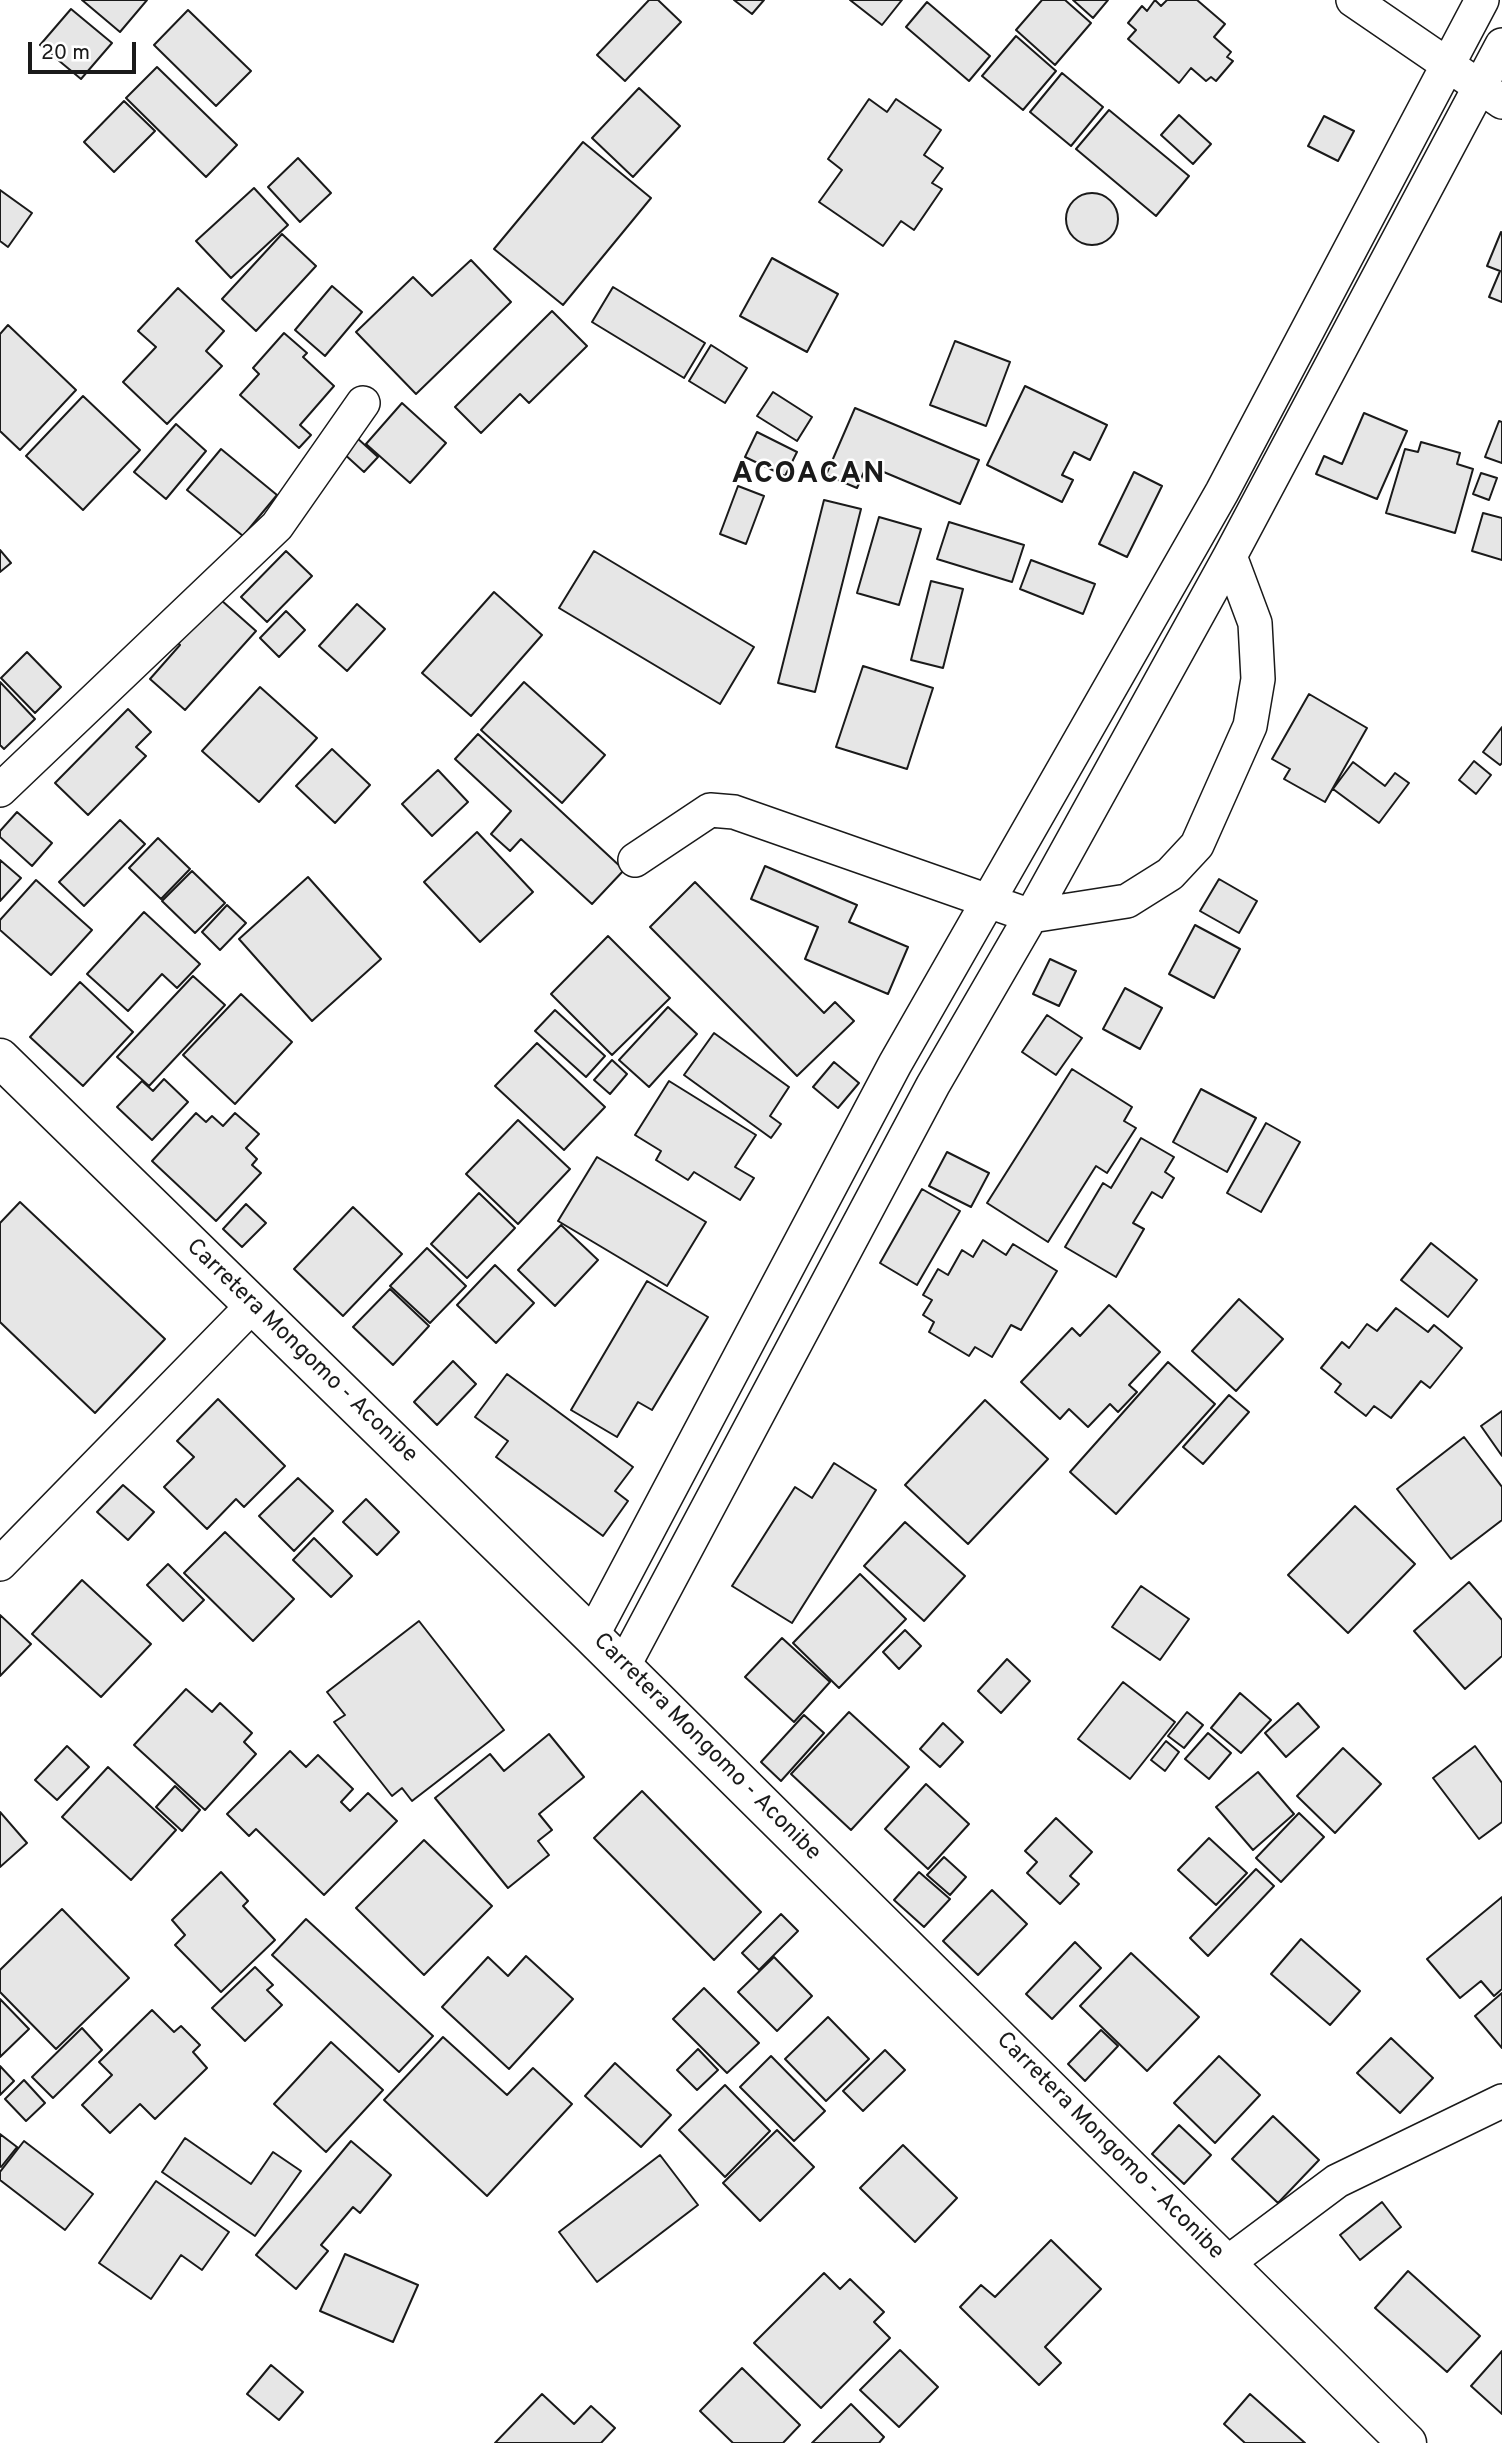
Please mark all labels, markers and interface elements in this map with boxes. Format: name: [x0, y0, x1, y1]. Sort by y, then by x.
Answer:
scale bar: [32, 28, 140, 72]
text: 20 m: [41, 40, 90, 67]
district label: ACOACAN: [732, 458, 886, 494]
street label: Carretera Mongomo - Aconibe: [180, 1234, 422, 1470]
street label: Carretera Mongomo - Aconibe: [586, 1628, 826, 1868]
street label: Carretera Mongomo - Aconibe: [989, 2027, 1229, 2267]

